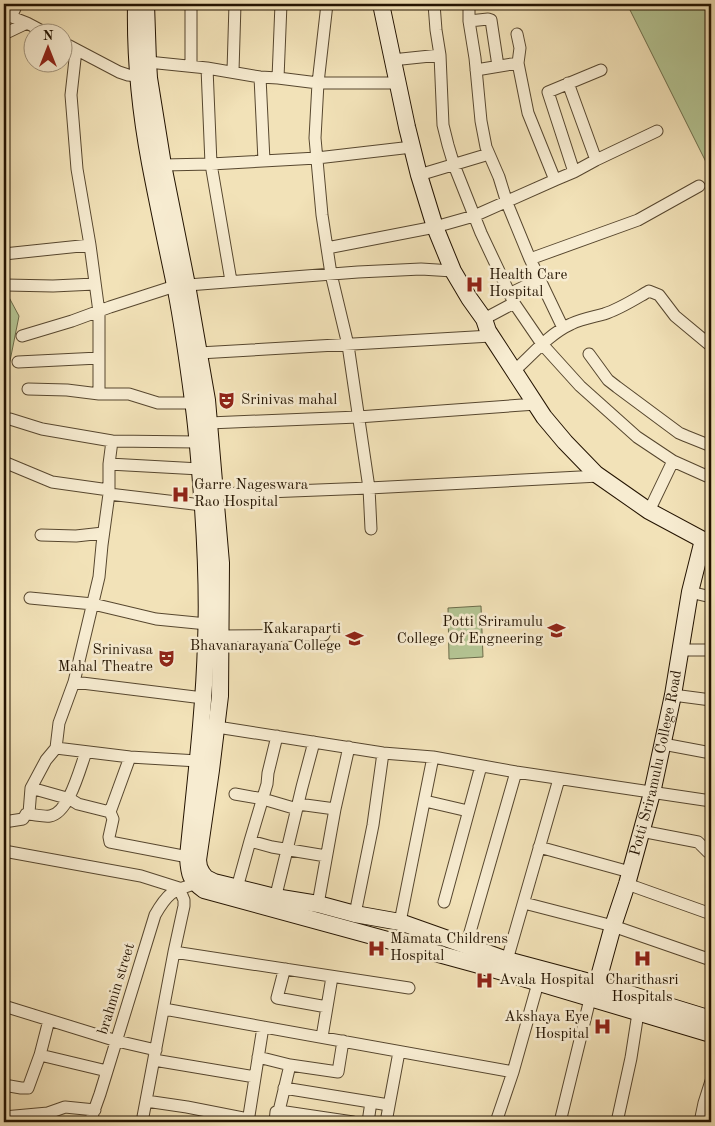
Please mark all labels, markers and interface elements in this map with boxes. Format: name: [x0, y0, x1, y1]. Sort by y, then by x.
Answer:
north arrow: [22, 22, 72, 72]
text: N: [43, 29, 54, 43]
place label: Health Care Hospital: [489, 268, 567, 300]
hospital icon: Health Care Hospital: [465, 274, 485, 294]
theatre icon: Srinivas mahal: [217, 390, 237, 410]
place label: Srinivas mahal: [241, 393, 337, 408]
place label: Garre Nageswara Rao Hospital: [194, 478, 309, 510]
hospital icon: Garre Nageswara Rao Hospital: [170, 484, 190, 504]
place label: Potti Sriramulu College Of Engneering: [397, 615, 543, 647]
school or university icon: Potti Sriramulu College Of Engneering: [547, 621, 567, 641]
place label: Kakaraparti Bhavanarayana College: [190, 622, 341, 654]
school or university icon: Kakaraparti Bhavanarayana College: [345, 628, 365, 648]
place label: Srinivasa Mahal Theatre: [58, 643, 154, 675]
theatre icon: Srinivasa Mahal Theatre: [157, 649, 177, 669]
street label: Potti Sriramulu College Road: [628, 669, 685, 858]
place label: Mamata Childrens Hospital: [390, 932, 508, 964]
hospital icon: Mamata Childrens Hospital: [366, 938, 386, 958]
street label: brahmin street: [96, 942, 138, 1036]
hospital icon: Charithasri Hospitals: [632, 949, 652, 969]
hospital icon: Avala Hospital: [475, 970, 495, 990]
place label: Avala Hospital: [499, 973, 594, 988]
place label: Charithasri Hospitals: [605, 973, 679, 1005]
place label: Akshaya Eye Hospital: [504, 1010, 589, 1042]
hospital icon: Akshaya Eye Hospital: [593, 1016, 613, 1036]

